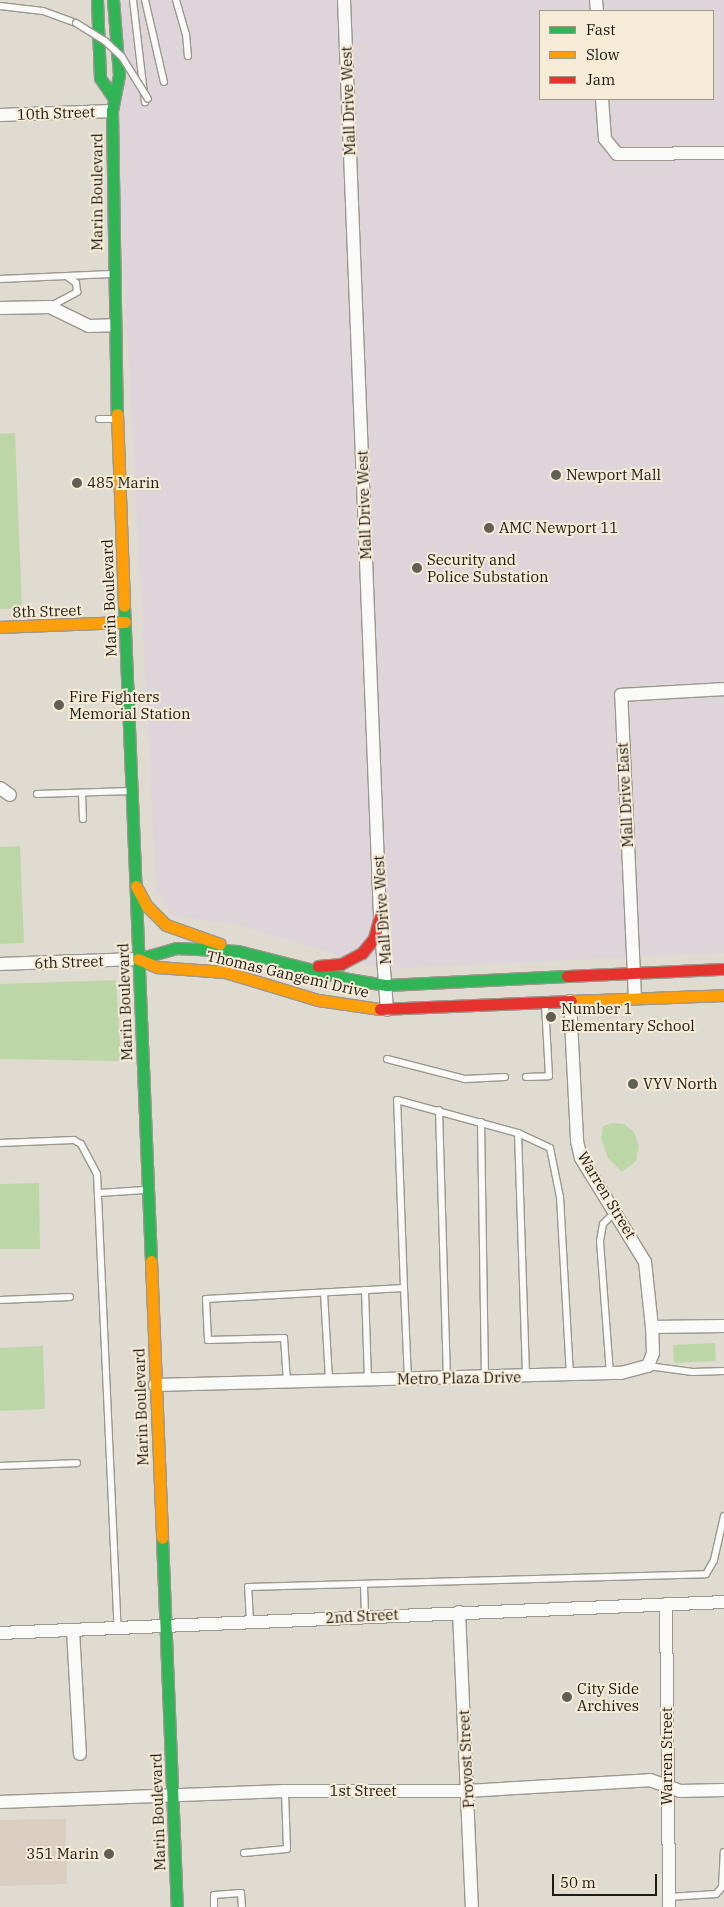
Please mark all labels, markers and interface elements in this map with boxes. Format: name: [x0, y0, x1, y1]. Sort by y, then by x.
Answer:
legend: [539, 10, 714, 100]
text: Fast: [586, 20, 616, 39]
text: Slow: [586, 45, 619, 64]
street label: Mall Drive West: [337, 46, 359, 156]
text: Jam: [586, 70, 615, 89]
street label: 10th Street: [17, 103, 95, 123]
street label: Marin Boulevard: [88, 133, 106, 251]
street label: Mall Drive West: [353, 450, 375, 560]
place label: Newport Mall: [566, 466, 661, 484]
marker: Newport Mall: [550, 469, 562, 481]
place label: 485 Marin: [87, 474, 160, 492]
marker: 485 Marin: [71, 477, 83, 489]
place label: AMC Newport 11: [499, 519, 618, 537]
marker: AMC Newport 11: [483, 522, 495, 534]
street label: Marin Boulevard: [98, 539, 120, 657]
place label: Security and Police Substation: [427, 550, 549, 585]
marker: Security and Police Substation: [411, 562, 423, 574]
street label: 8th Street: [12, 601, 82, 621]
place label: Fire Fighters Memorial Station: [69, 687, 191, 722]
marker: Fire Fighters Memorial Station: [53, 699, 65, 711]
street label: Mall Drive East: [613, 742, 637, 848]
street label: Mall Drive West: [369, 855, 395, 965]
street label: Marin Boulevard: [114, 943, 136, 1061]
street label: Thomas Gangemi Drive: [205, 947, 371, 1001]
street label: 6th Street: [34, 952, 104, 972]
place label: Number 1 Elementary School: [561, 999, 695, 1034]
marker: Number 1 Elementary School: [545, 1011, 557, 1023]
place label: VYV North: [643, 1075, 718, 1093]
marker: VYV North: [627, 1078, 639, 1090]
street label: Warren Street: [574, 1148, 640, 1242]
street label: Marin Boulevard: [130, 1348, 152, 1466]
street label: Metro Plaza Drive: [397, 1368, 521, 1388]
street label: 2nd Street: [325, 1605, 399, 1627]
place label: City Side Archives: [577, 1679, 639, 1714]
marker: City Side Archives: [561, 1691, 573, 1703]
street label: Warren Street: [658, 1707, 676, 1805]
street label: Provost Street: [454, 1709, 478, 1809]
street label: Marin Boulevard: [147, 1753, 169, 1871]
street label: 1st Street: [329, 1782, 397, 1800]
place label: 351 Marin: [26, 1845, 99, 1863]
marker: 351 Marin: [103, 1848, 115, 1860]
scale bar: [554, 1864, 659, 1896]
text: 50 m: [560, 1873, 596, 1892]

